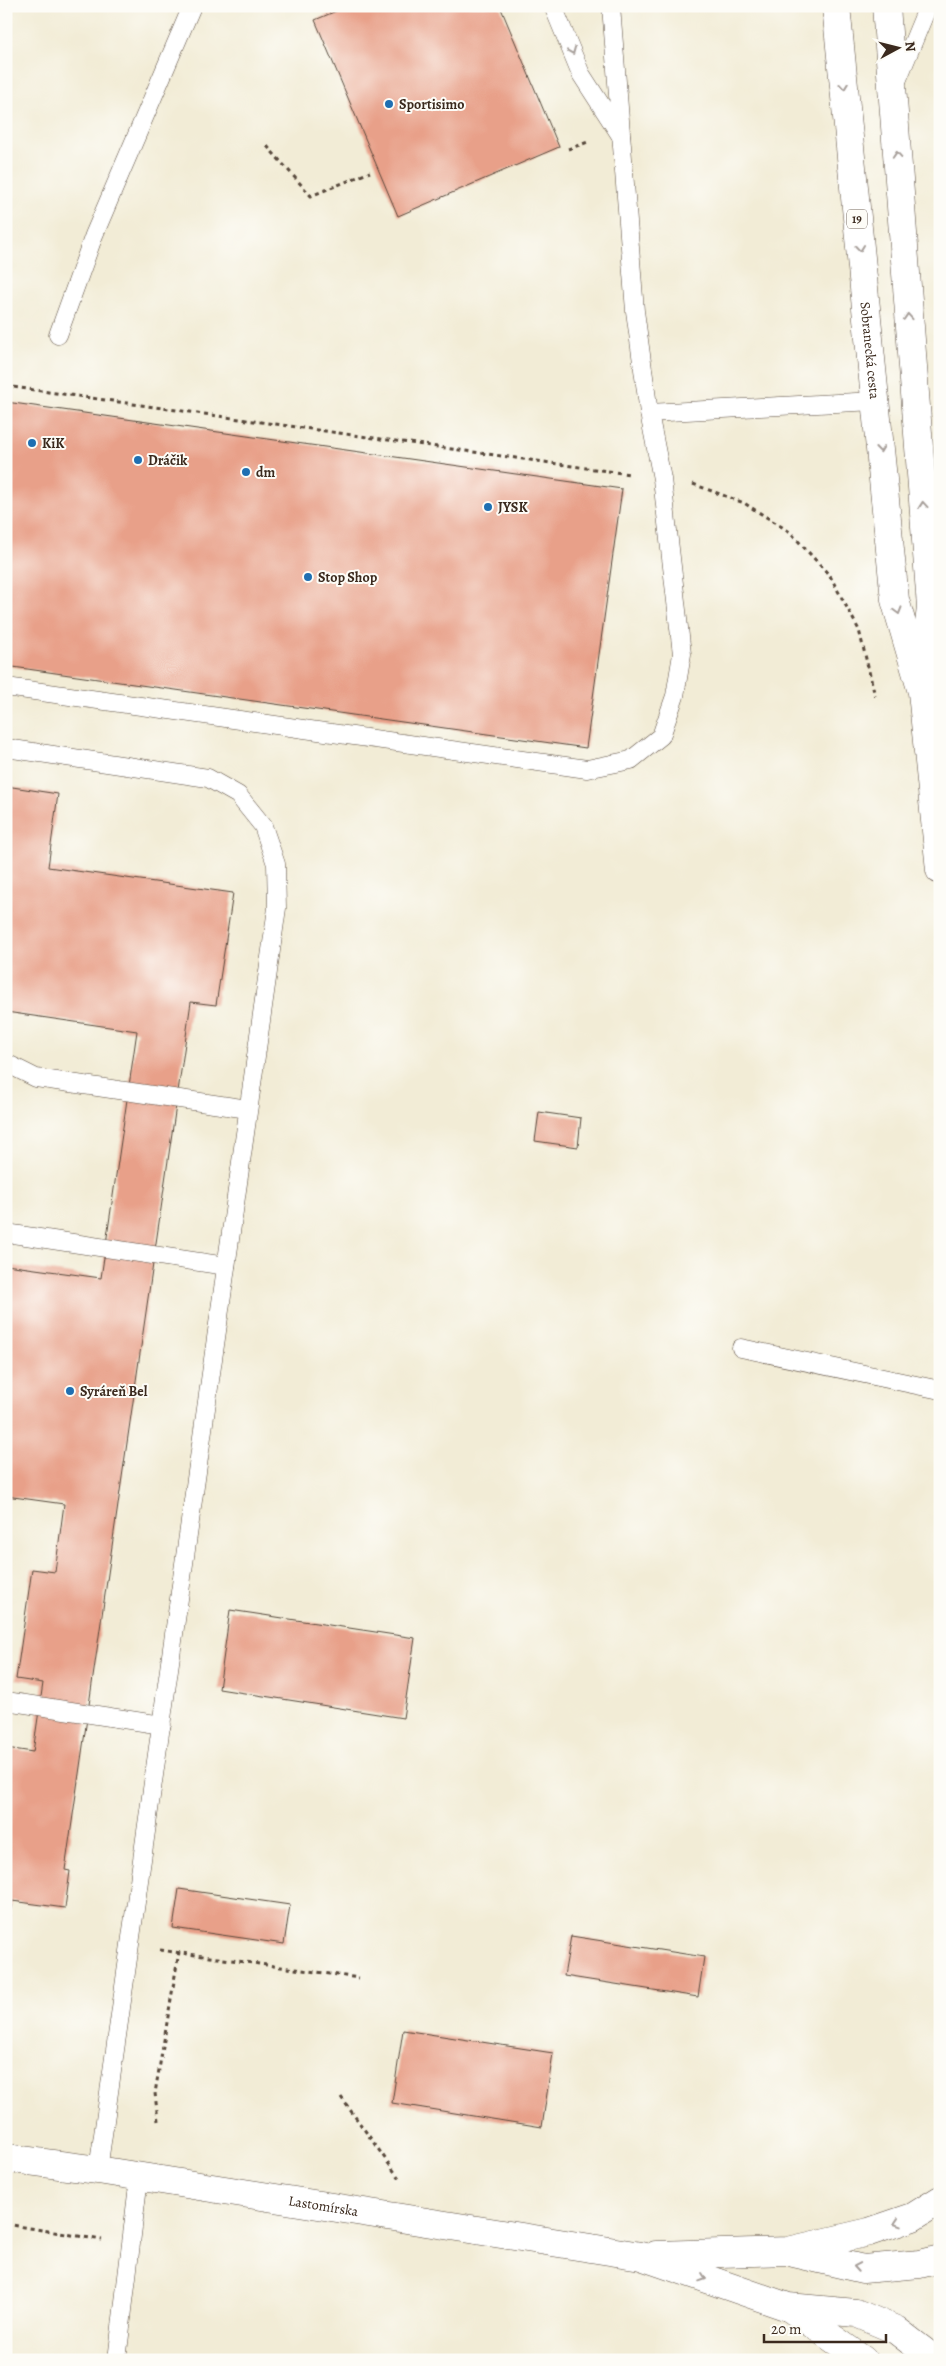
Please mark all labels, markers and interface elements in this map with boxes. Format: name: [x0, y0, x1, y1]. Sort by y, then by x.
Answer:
north arrow: [874, 22, 924, 72]
text: N: [900, 40, 920, 53]
one-way arrow: [565, 46, 576, 55]
one-way arrow: [838, 82, 849, 90]
place label: Sportisimo: [399, 95, 465, 114]
marker: Sportisimo: [383, 98, 395, 110]
one-way arrow: [892, 150, 903, 158]
road number: 19: [847, 210, 867, 228]
one-way arrow: [854, 244, 865, 252]
street label: Sobranecká cesta: [855, 301, 884, 400]
one-way arrow: [903, 313, 914, 321]
place label: KiK: [42, 434, 65, 453]
marker: KiK: [26, 437, 38, 449]
one-way arrow: [874, 446, 885, 454]
place label: Dráčik: [148, 451, 188, 470]
marker: Dráčik: [132, 454, 144, 466]
place label: dm: [256, 463, 276, 482]
marker: dm: [240, 466, 252, 478]
place label: JYSK: [498, 498, 528, 517]
one-way arrow: [917, 500, 928, 508]
marker: JYSK: [482, 501, 494, 513]
place label: Stop Shop: [318, 568, 378, 587]
marker: Stop Shop: [302, 571, 314, 583]
one-way arrow: [893, 606, 903, 614]
place label: Syráreň Bel: [80, 1382, 148, 1401]
marker: Syráreň Bel: [64, 1385, 76, 1397]
street label: Lastomírska: [287, 2191, 360, 2221]
one-way arrow: [893, 2217, 902, 2227]
one-way arrow: [853, 2263, 862, 2273]
one-way arrow: [698, 2272, 707, 2282]
scale bar: [764, 2311, 886, 2343]
text: 20 m: [771, 2319, 802, 2339]

